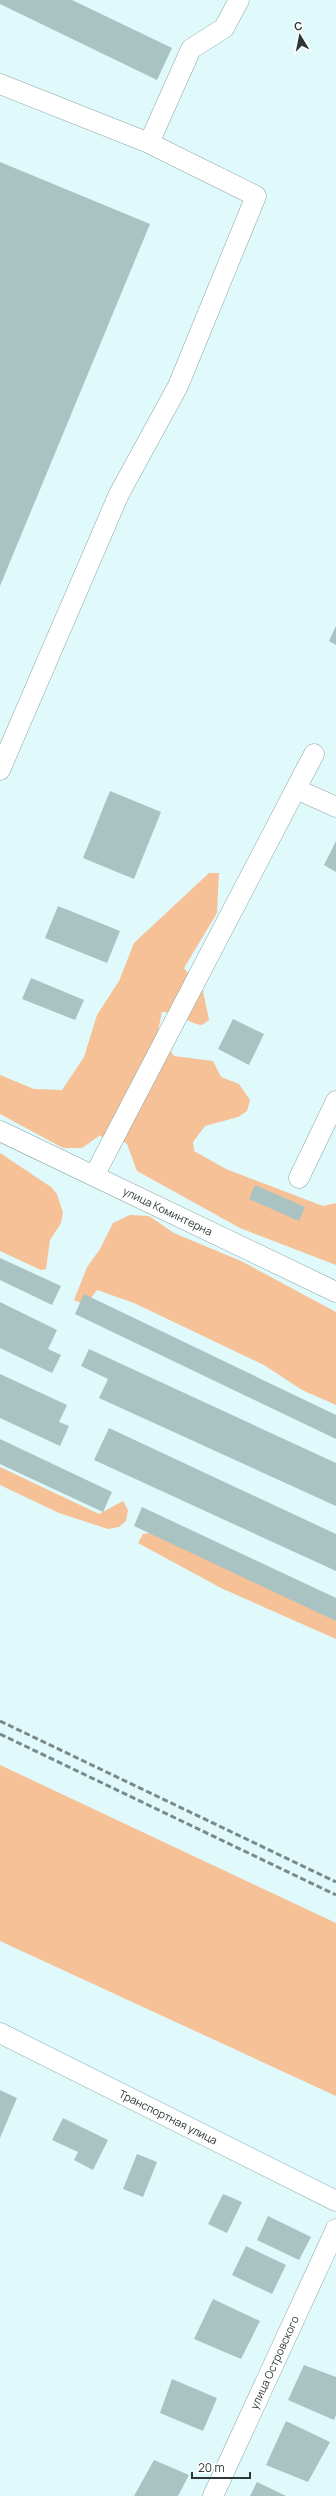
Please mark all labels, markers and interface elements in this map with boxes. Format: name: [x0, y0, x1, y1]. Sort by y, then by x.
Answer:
north arrow: [280, 16, 320, 56]
text: С: [293, 18, 303, 34]
street label: улица Коминтерна: [121, 1183, 215, 1239]
street label: Транспортная улица: [117, 2086, 220, 2148]
street label: улица Островского: [246, 2313, 302, 2411]
scale bar: [192, 2454, 250, 2480]
text: 20 m: [198, 2459, 225, 2476]

